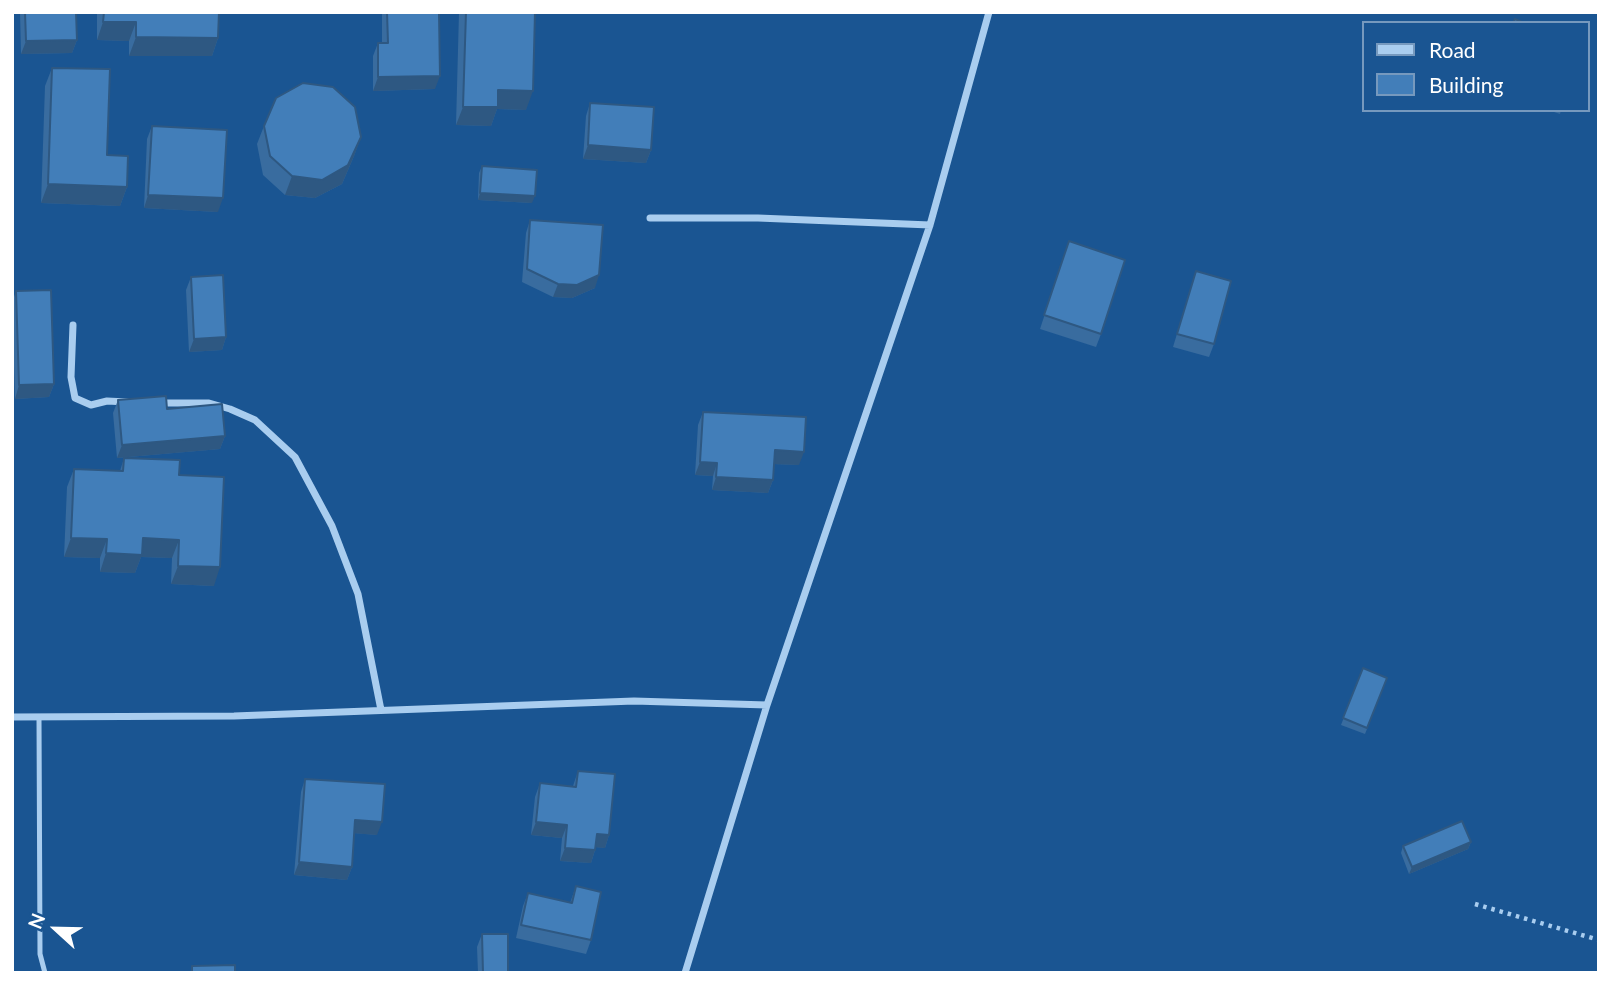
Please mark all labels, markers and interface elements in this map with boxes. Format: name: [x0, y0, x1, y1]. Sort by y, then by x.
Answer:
legend: [1362, 21, 1590, 112]
text: Road: [1429, 37, 1476, 62]
text: Building: [1429, 72, 1504, 97]
north arrow: [21, 894, 91, 964]
text: N: [23, 910, 49, 932]

